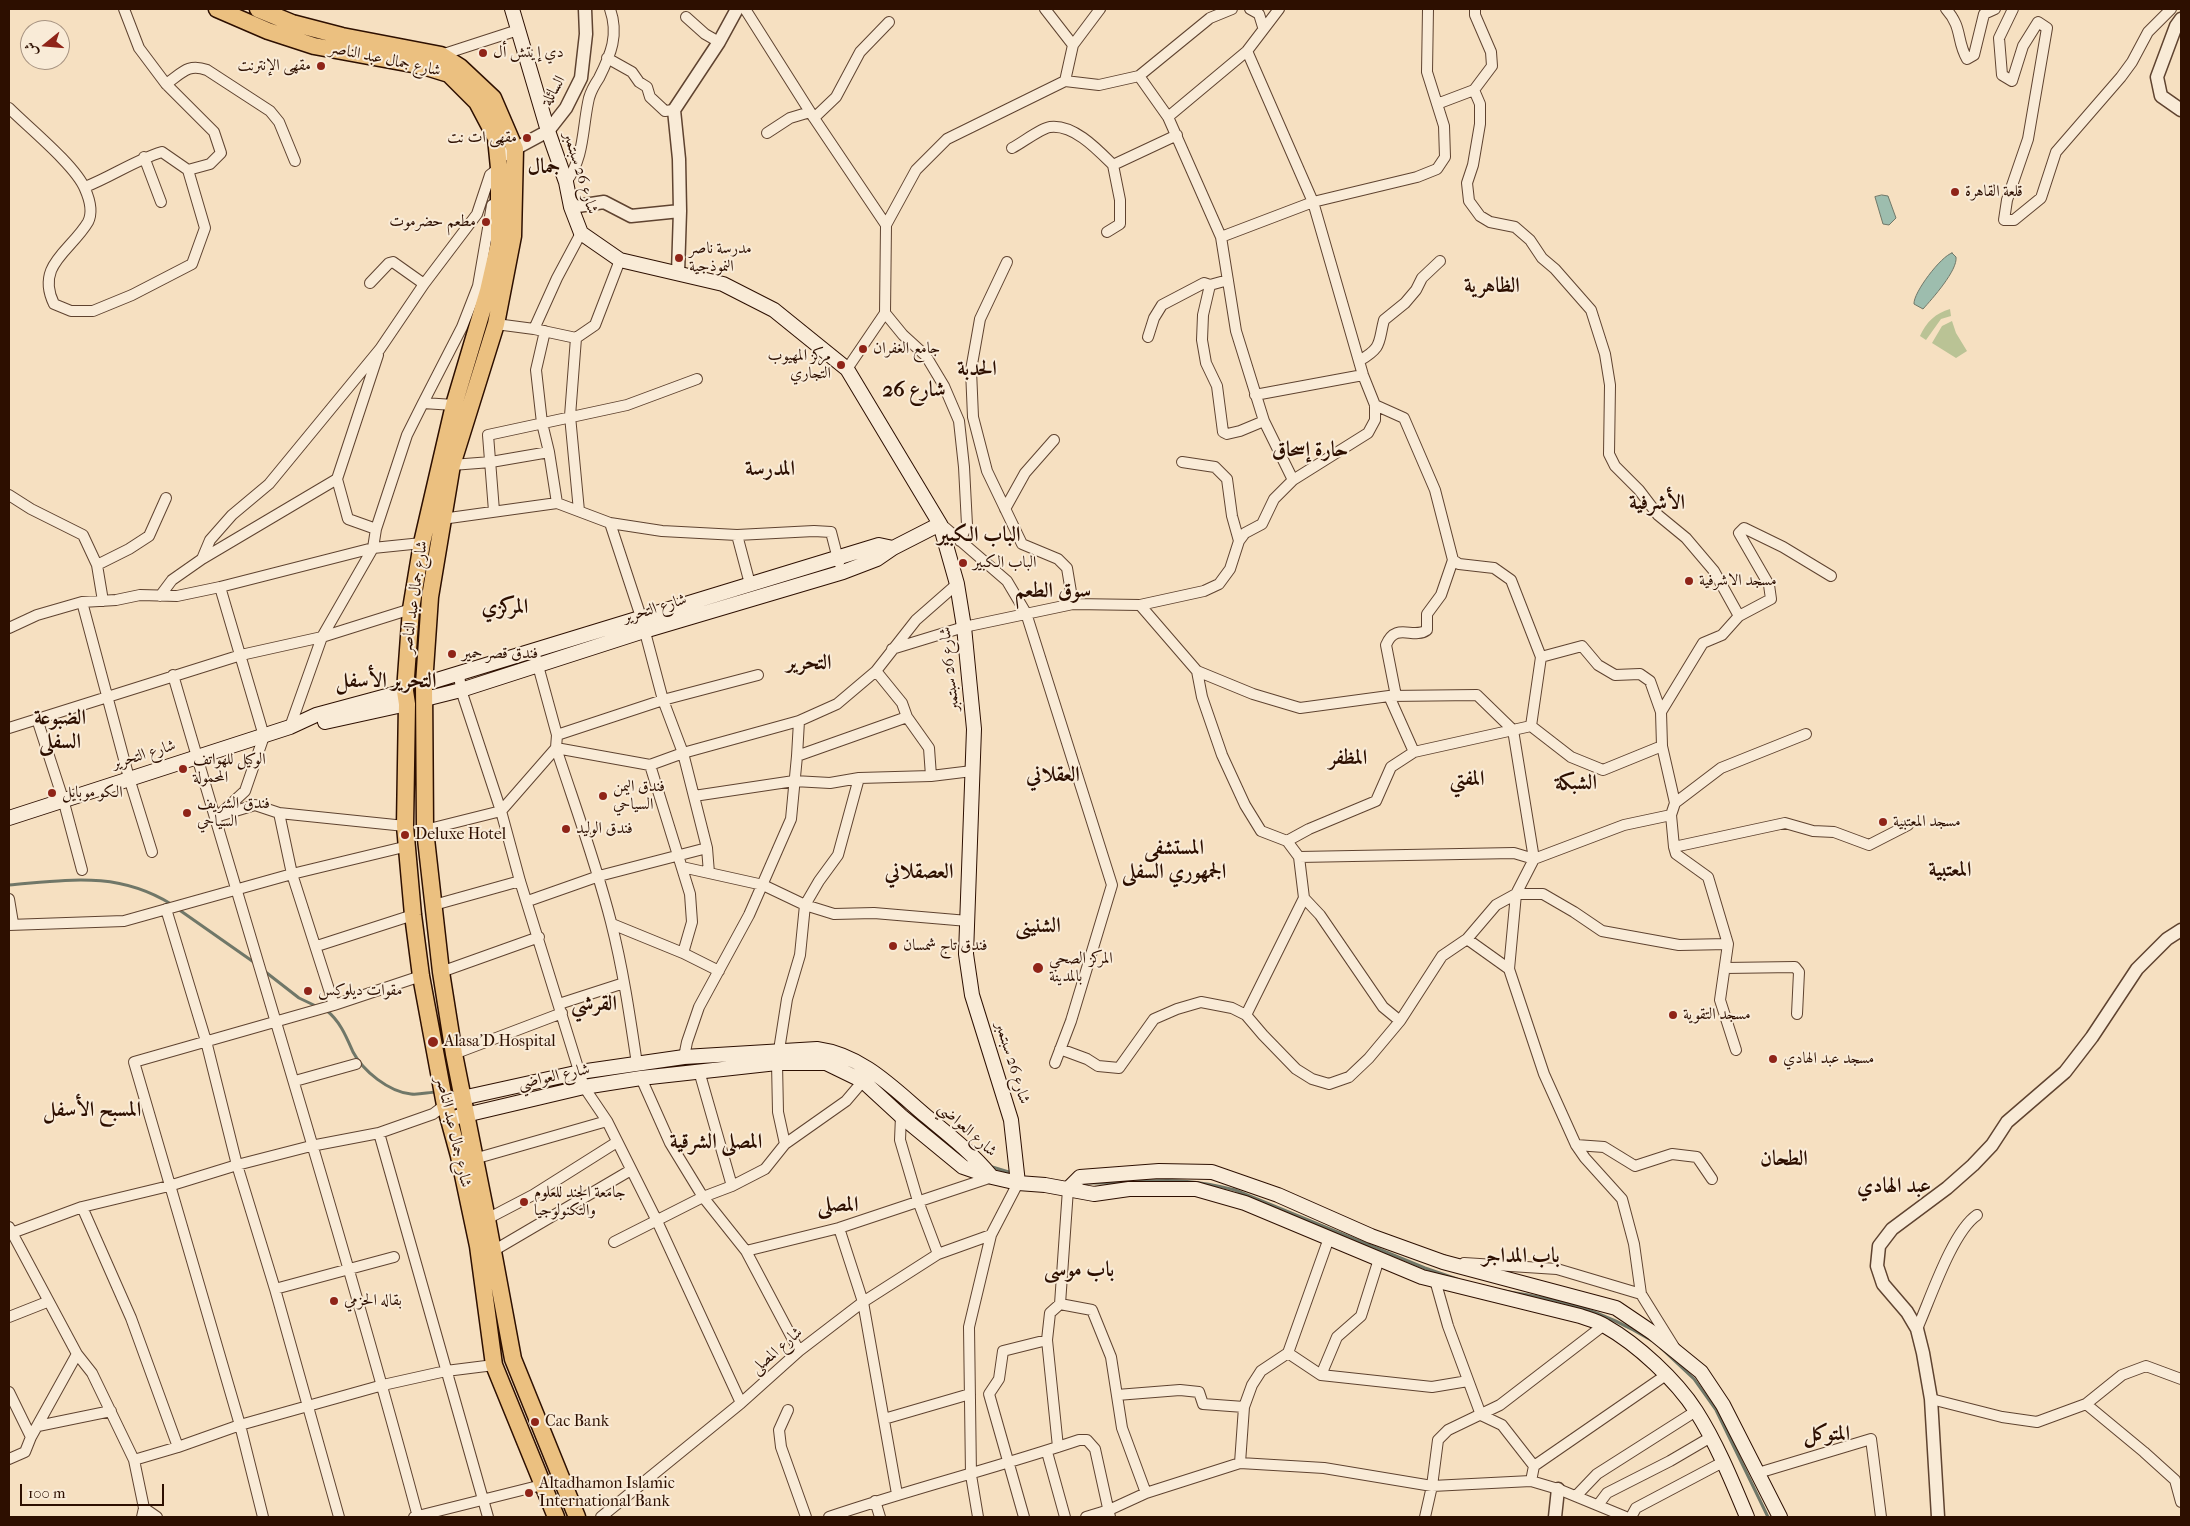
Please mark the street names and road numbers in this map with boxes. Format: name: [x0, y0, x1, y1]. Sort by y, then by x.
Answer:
street label: شارع جمال عبد الناصر: [328, 39, 442, 81]
street label: السائلة: [538, 73, 570, 109]
street label: شارع 26 سبتمبر: [558, 130, 602, 216]
street label: شارع جمال عبد الناصر: [398, 540, 432, 654]
street label: شارع التحرير: [621, 590, 689, 628]
street label: شارع 26 سبتمبر: [936, 626, 964, 712]
street label: شارع التحرير: [110, 736, 178, 774]
street label: شارع 26 سبتمبر: [990, 1020, 1034, 1106]
street label: شارع العواضي: [517, 1060, 591, 1094]
street label: شارع جمال عبد الناصر: [431, 1075, 475, 1189]
street label: شارع العواضي: [934, 1099, 1000, 1161]
street label: شارع المصلى: [747, 1323, 807, 1379]

